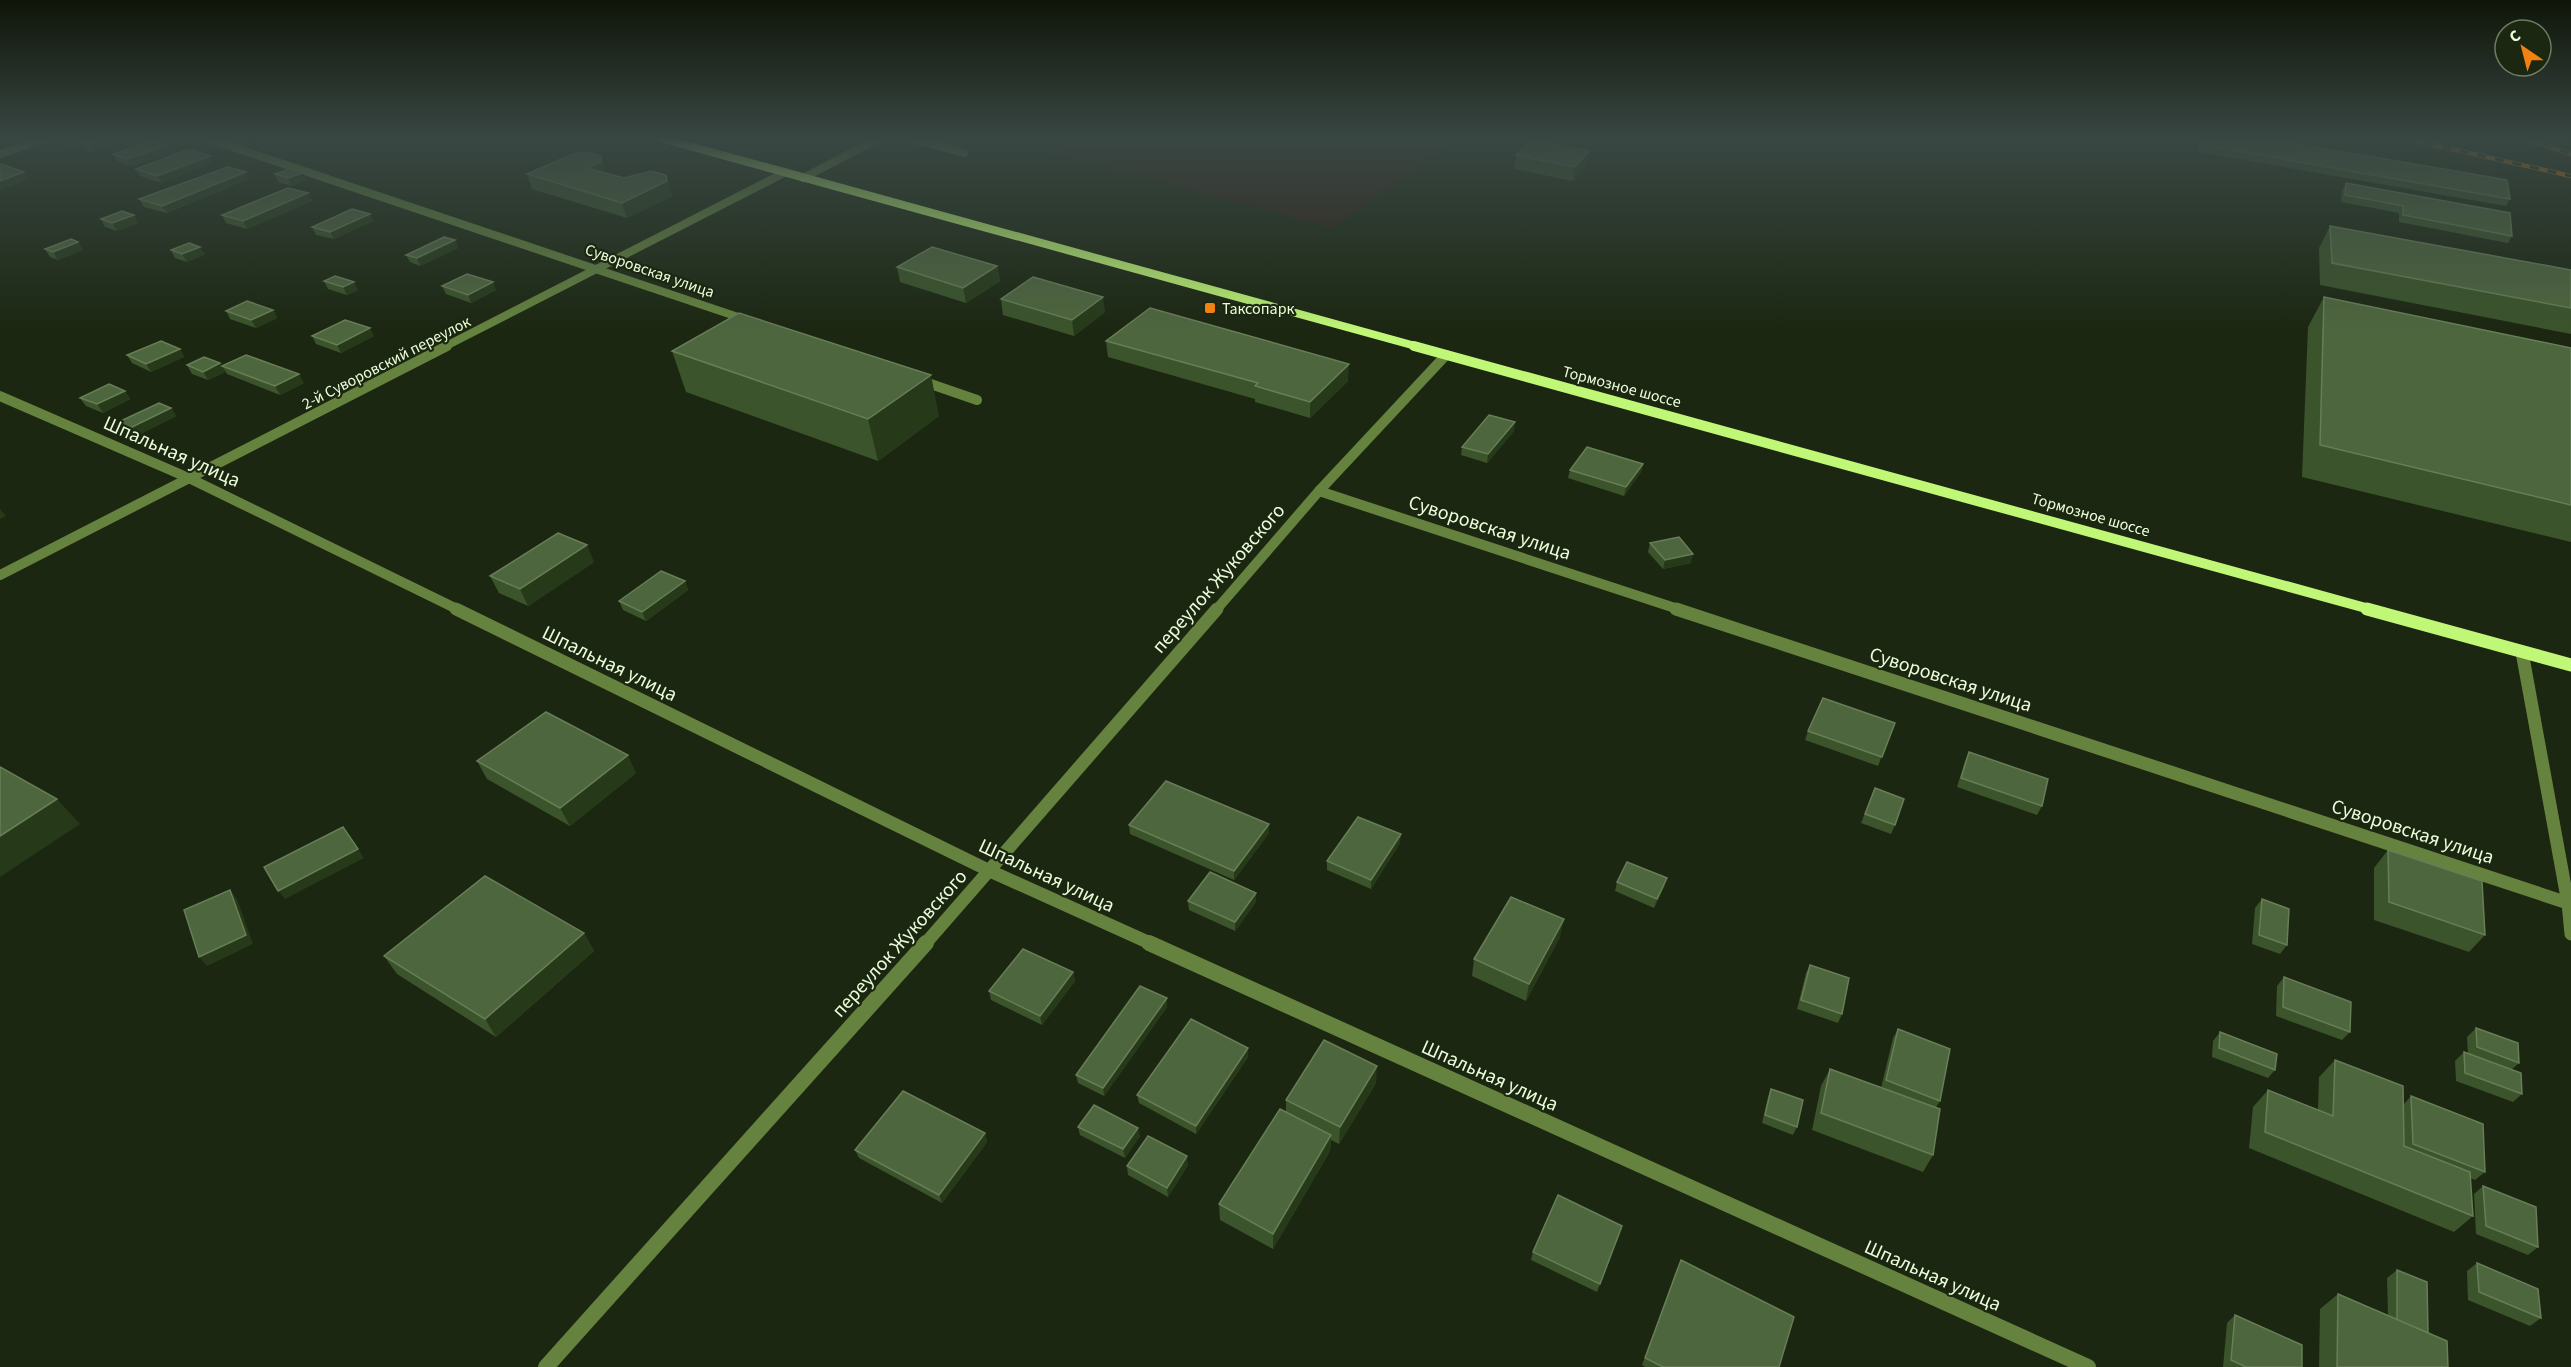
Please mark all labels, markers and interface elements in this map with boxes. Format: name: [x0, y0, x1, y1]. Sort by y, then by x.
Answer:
north arrow: [2493, 18, 2553, 78]
text: С: [2505, 25, 2525, 48]
street label: Суворовская улица: [582, 239, 717, 303]
place label: Таксопарк: [1222, 298, 1295, 320]
marker: Таксопарк: [1203, 301, 1217, 315]
street label: 2-й Суворовский переулок: [298, 311, 475, 415]
street label: Тормозное шоссе: [1560, 361, 1684, 413]
street label: Шпальная улица: [99, 409, 245, 495]
street label: Суворовская улица: [1405, 488, 1574, 567]
street label: Тормозное шоссе: [2029, 488, 2153, 542]
street label: переулок Жуковского: [1146, 498, 1292, 660]
street label: Шпальная улица: [537, 619, 682, 709]
street label: Суворовская улица: [1866, 640, 2035, 719]
street label: Суворовская улица: [2328, 792, 2497, 871]
street label: Шпальная улица: [974, 832, 1119, 920]
street label: переулок Жуковского: [826, 864, 974, 1024]
street label: Шпальная улица: [1417, 1033, 1563, 1119]
street label: Шпальная улица: [1860, 1233, 2006, 1319]

